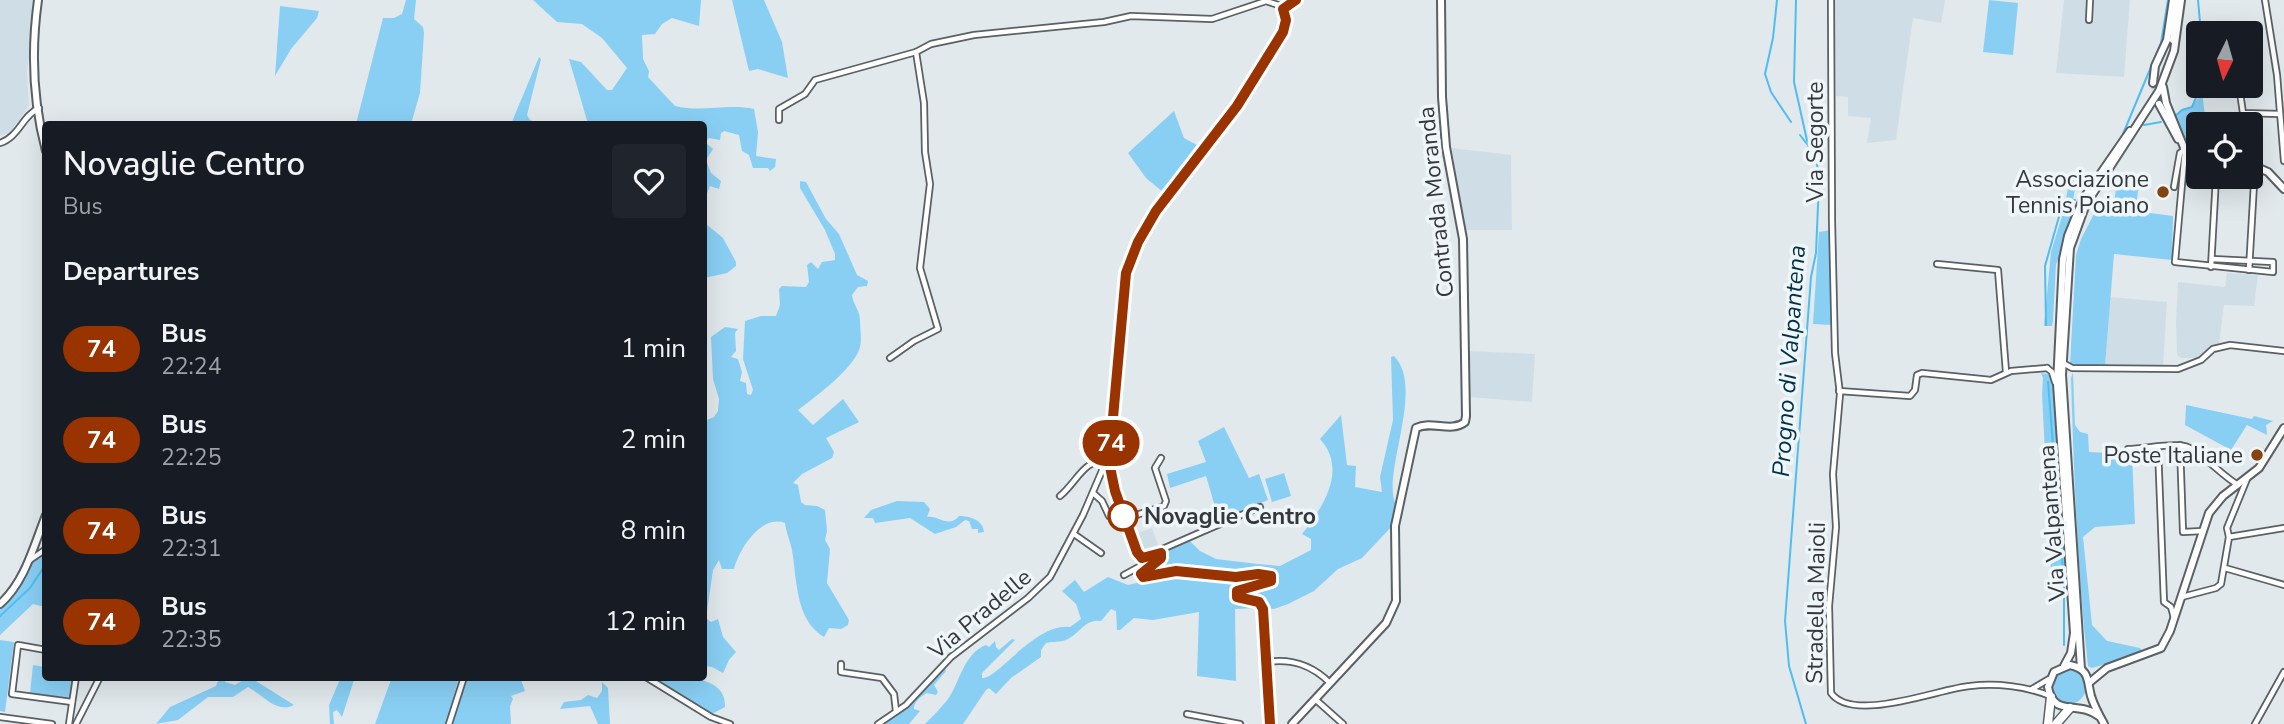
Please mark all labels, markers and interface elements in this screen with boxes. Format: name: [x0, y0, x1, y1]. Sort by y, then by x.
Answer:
north arrow: [2186, 21, 2263, 98]
map controls: [2186, 21, 2263, 189]
street label: Via Segorte: [1800, 82, 1831, 203]
street label: Contrada Moranda: [1411, 105, 1461, 299]
button: locate: [2186, 112, 2263, 189]
text: Novaglie Centro: [63, 142, 305, 187]
button: heart: [612, 144, 686, 218]
place label: Associazione Tennis Poiano: [2006, 164, 2149, 221]
marker: Associazione Tennis Poiano: [2155, 184, 2171, 200]
text: Bus: [63, 191, 103, 222]
water label: Progno di Valpantena: [1765, 244, 1813, 478]
text: Departures: [63, 254, 199, 289]
text: Bus: [161, 316, 207, 351]
text: 1 min: [621, 331, 686, 366]
text: 74: [87, 333, 116, 365]
text: 22:24: [161, 351, 221, 382]
text: Bus: [161, 407, 207, 442]
line badge: 74: [1080, 420, 1142, 466]
text: 2 min: [621, 422, 686, 457]
text: 74: [87, 424, 116, 456]
text: 74: [1097, 427, 1125, 459]
place label: Poste Italiane: [2103, 440, 2243, 471]
text: 22:25: [161, 442, 221, 473]
street label: Via Valpantena: [2031, 444, 2073, 603]
marker: Poste Italiane: [2249, 447, 2265, 463]
text: Bus: [161, 498, 207, 533]
marker: Novaglie Centro: [1108, 501, 1138, 531]
place label: Novaglie Centro: [1144, 501, 1316, 532]
text: 8 min: [621, 513, 686, 548]
text: 74: [87, 515, 116, 547]
street label: Stradella Maioli: [1799, 522, 1833, 684]
text: 22:31: [161, 533, 221, 564]
street label: Via Pradelle: [921, 562, 1038, 667]
text: Bus: [161, 589, 207, 624]
text: 12 min: [605, 604, 686, 639]
text: 74: [87, 606, 116, 638]
text: 22:35: [161, 624, 221, 655]

